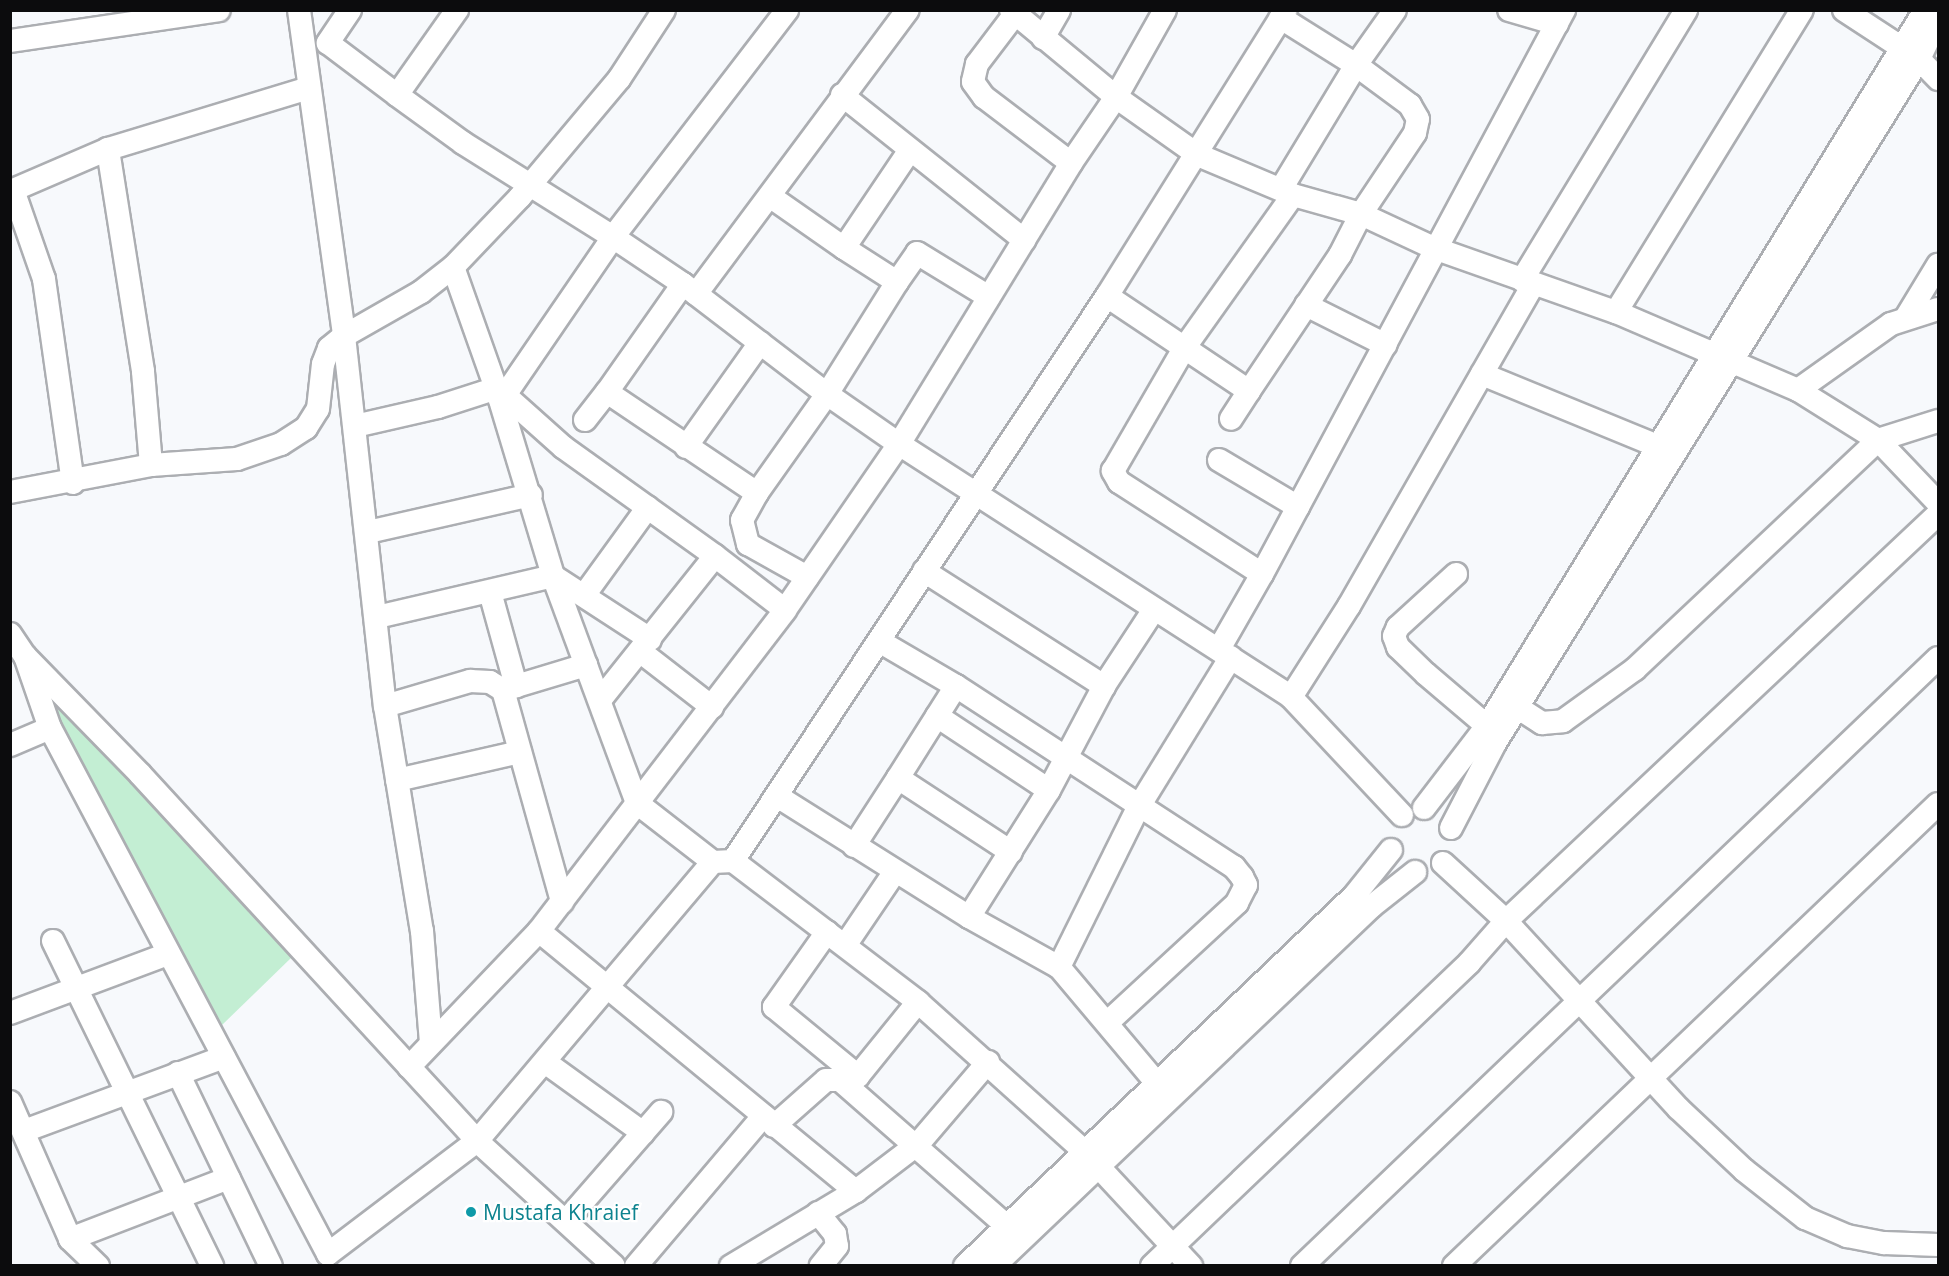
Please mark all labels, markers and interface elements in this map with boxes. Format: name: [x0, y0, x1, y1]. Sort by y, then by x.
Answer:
place label: Mustafa Khraief: [483, 1199, 638, 1225]
marker: Mustafa Khraief: [464, 1205, 478, 1219]

